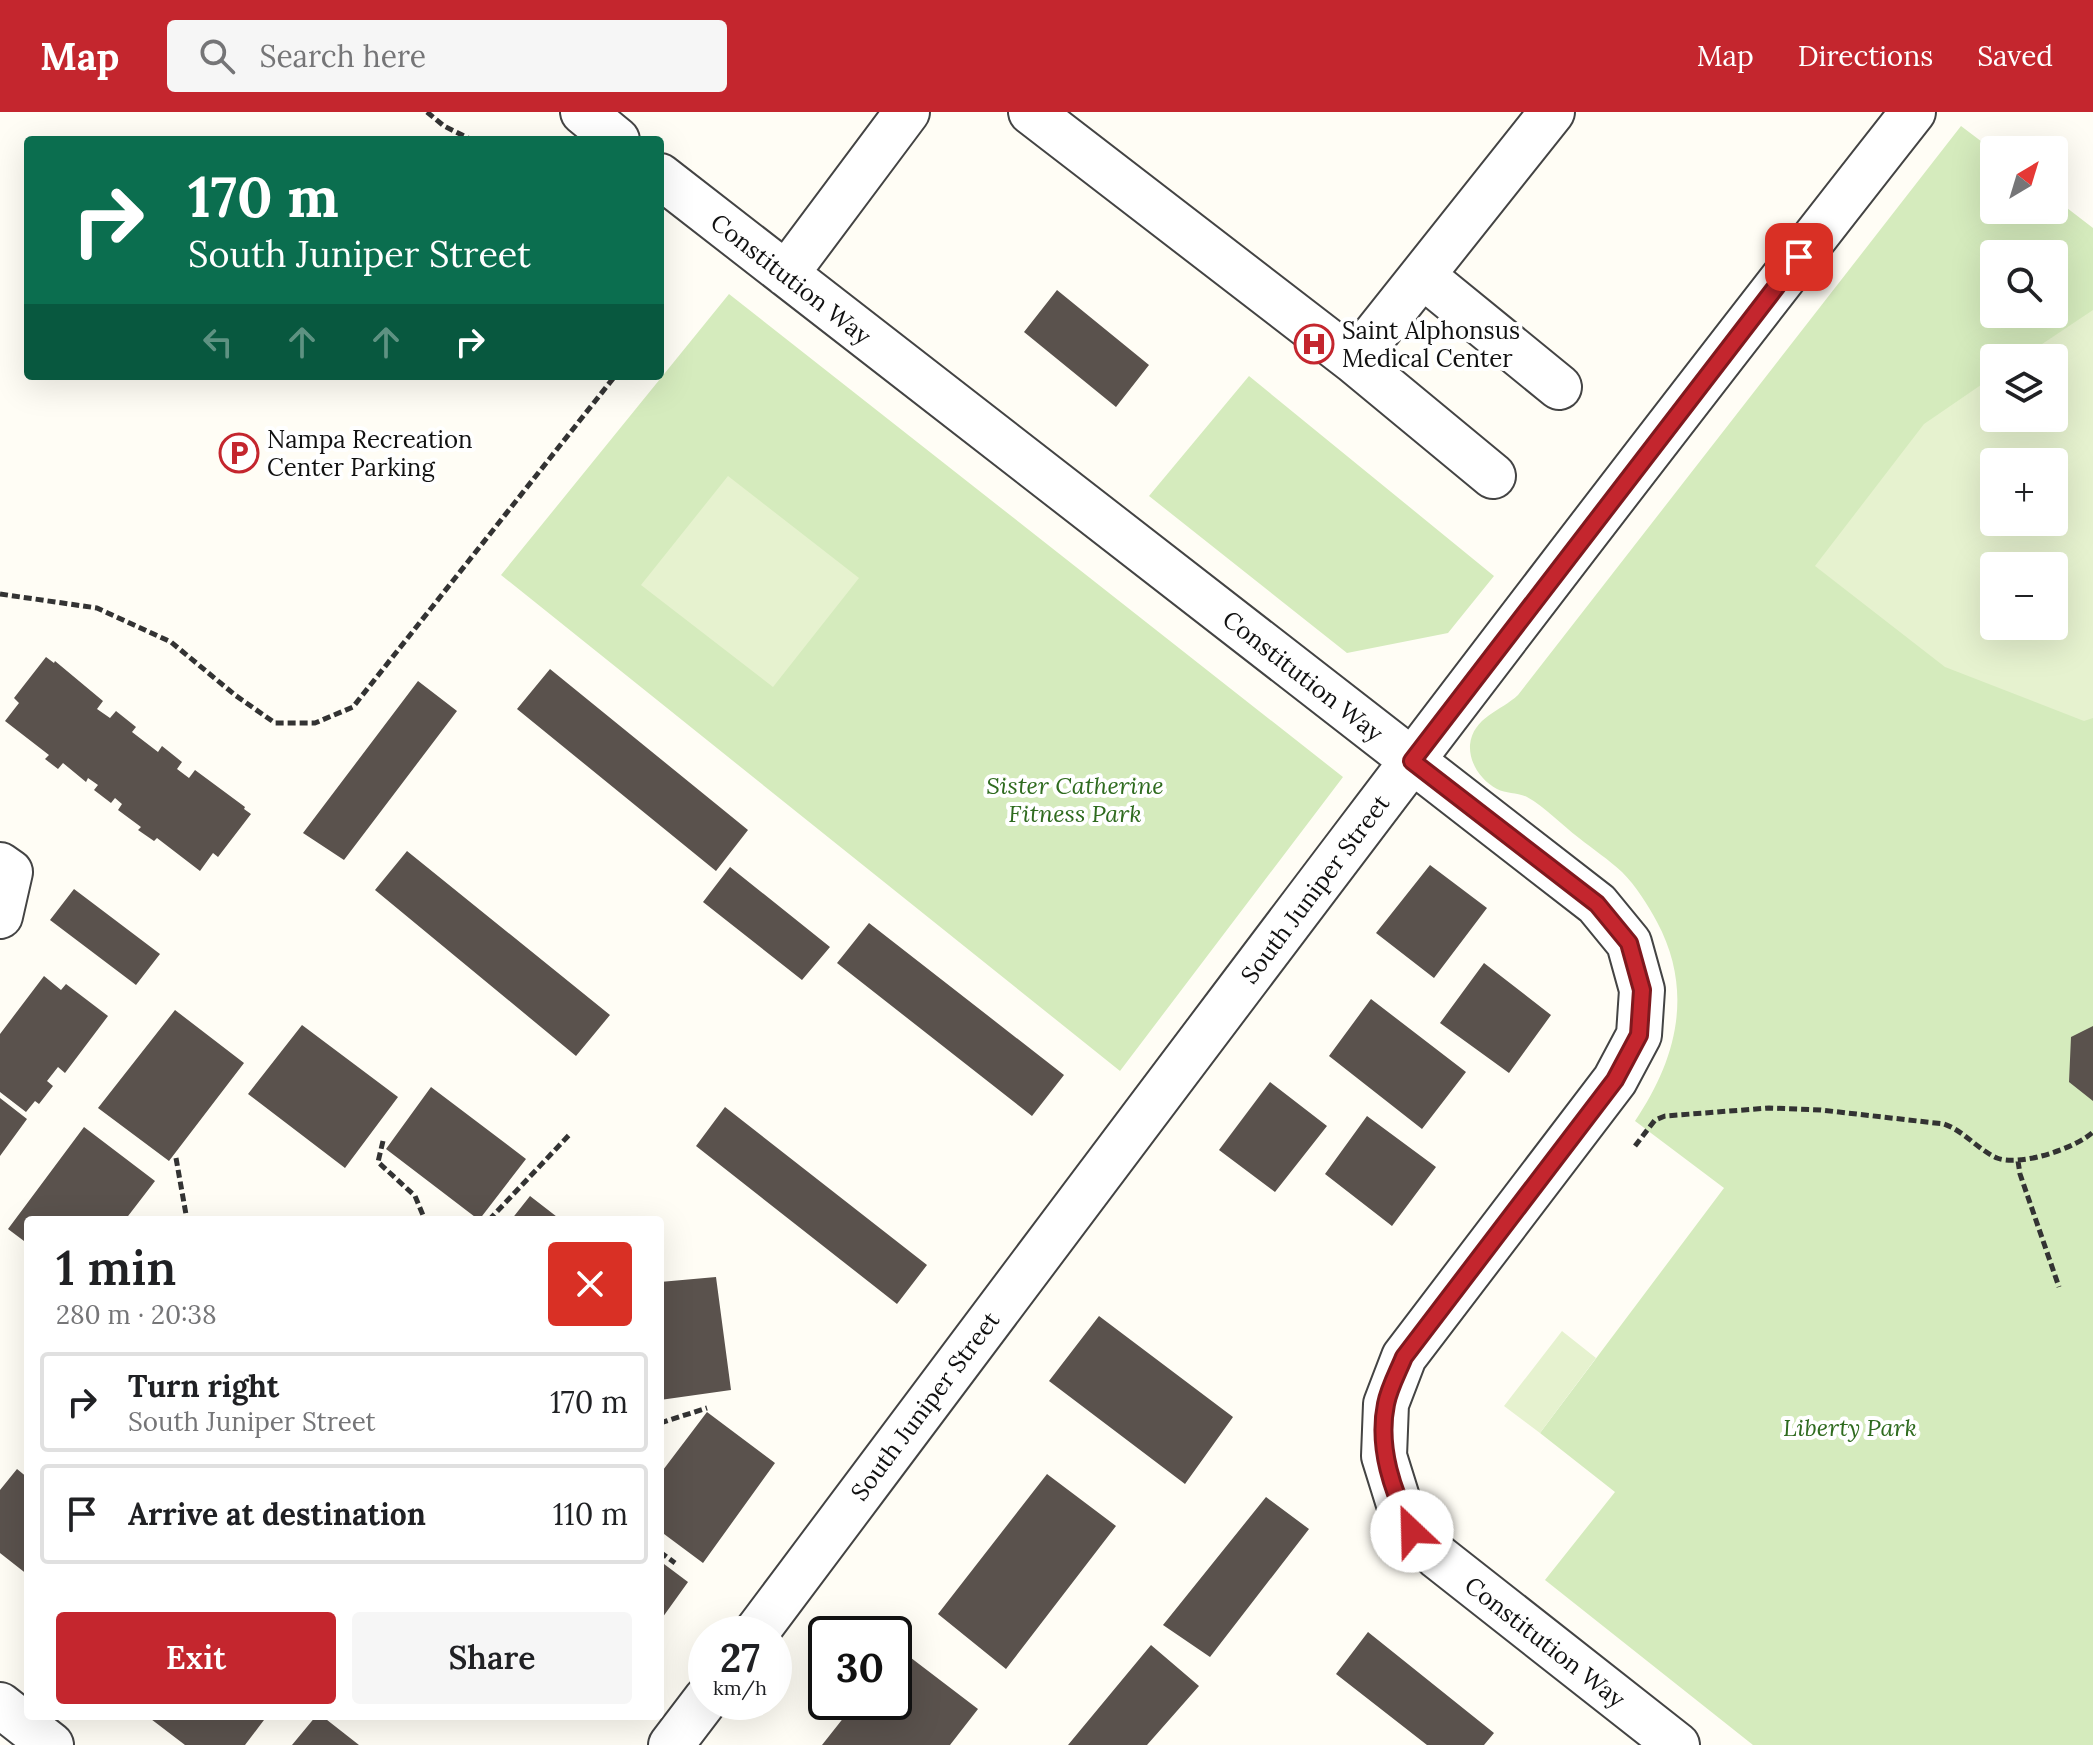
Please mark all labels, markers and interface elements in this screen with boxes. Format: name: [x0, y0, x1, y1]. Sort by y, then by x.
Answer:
search box: [167, 20, 727, 92]
text: Map: [40, 32, 119, 80]
icon: search: [195, 34, 239, 78]
text: Search here: [259, 37, 426, 75]
text: Map: [1697, 38, 1754, 74]
text: Directions: [1798, 38, 1933, 74]
text: Saved: [1977, 38, 2053, 74]
north arrow: [1980, 136, 2068, 224]
map controls: [1980, 136, 2068, 640]
text: 170 m: [188, 161, 339, 232]
icon: right: [56, 168, 160, 272]
street label: Constitution Way: [705, 207, 878, 352]
pin: [1765, 223, 1833, 291]
text: South Juniper Street: [188, 231, 531, 277]
icon: arrive: [1777, 235, 1821, 279]
button: search: [1980, 240, 2068, 328]
place label: Saint Alphonsus Medical Center: [1342, 315, 1520, 374]
icon: left: [196, 320, 240, 364]
icon: ahead: [280, 320, 324, 364]
icon: ahead: [364, 320, 408, 364]
icon: right: [448, 320, 492, 364]
hospital icon: Saint Alphonsus Medical Center: [1293, 323, 1335, 365]
button: layers: [1980, 344, 2068, 432]
place label: Nampa Recreation Center Parking: [267, 424, 473, 483]
parking icon: Nampa Recreation Center Parking: [218, 432, 260, 474]
button: +: [1980, 448, 2068, 536]
button: −: [1980, 552, 2068, 640]
street label: Constitution Way: [1217, 604, 1390, 749]
park label: Sister Catherine Fitness Park: [986, 770, 1164, 829]
street label: South Juniper Street: [1234, 788, 1397, 990]
text: 1 min: [56, 1237, 176, 1298]
button: close: [548, 1242, 632, 1326]
text: 280 m · 20:38: [56, 1298, 217, 1331]
street label: South Juniper Street: [844, 1305, 1007, 1507]
text: Turn right: [128, 1367, 279, 1405]
icon: right: [60, 1380, 104, 1424]
text: 170 m: [550, 1383, 628, 1421]
text: South Juniper Street: [128, 1405, 376, 1438]
park label: Liberty Park: [1783, 1412, 1917, 1443]
position arrow: [1370, 1489, 1454, 1573]
icon: arrive: [60, 1492, 104, 1536]
text: Arrive at destination: [128, 1495, 426, 1533]
text: 110 m: [553, 1495, 628, 1533]
street label: Constitution Way: [1459, 1570, 1632, 1715]
button: Exit: [56, 1612, 336, 1704]
button: Share: [352, 1612, 632, 1704]
speed limit sign: 30: [808, 1616, 912, 1720]
text: 27: [720, 1632, 760, 1683]
text: km/h: [713, 1675, 767, 1700]

